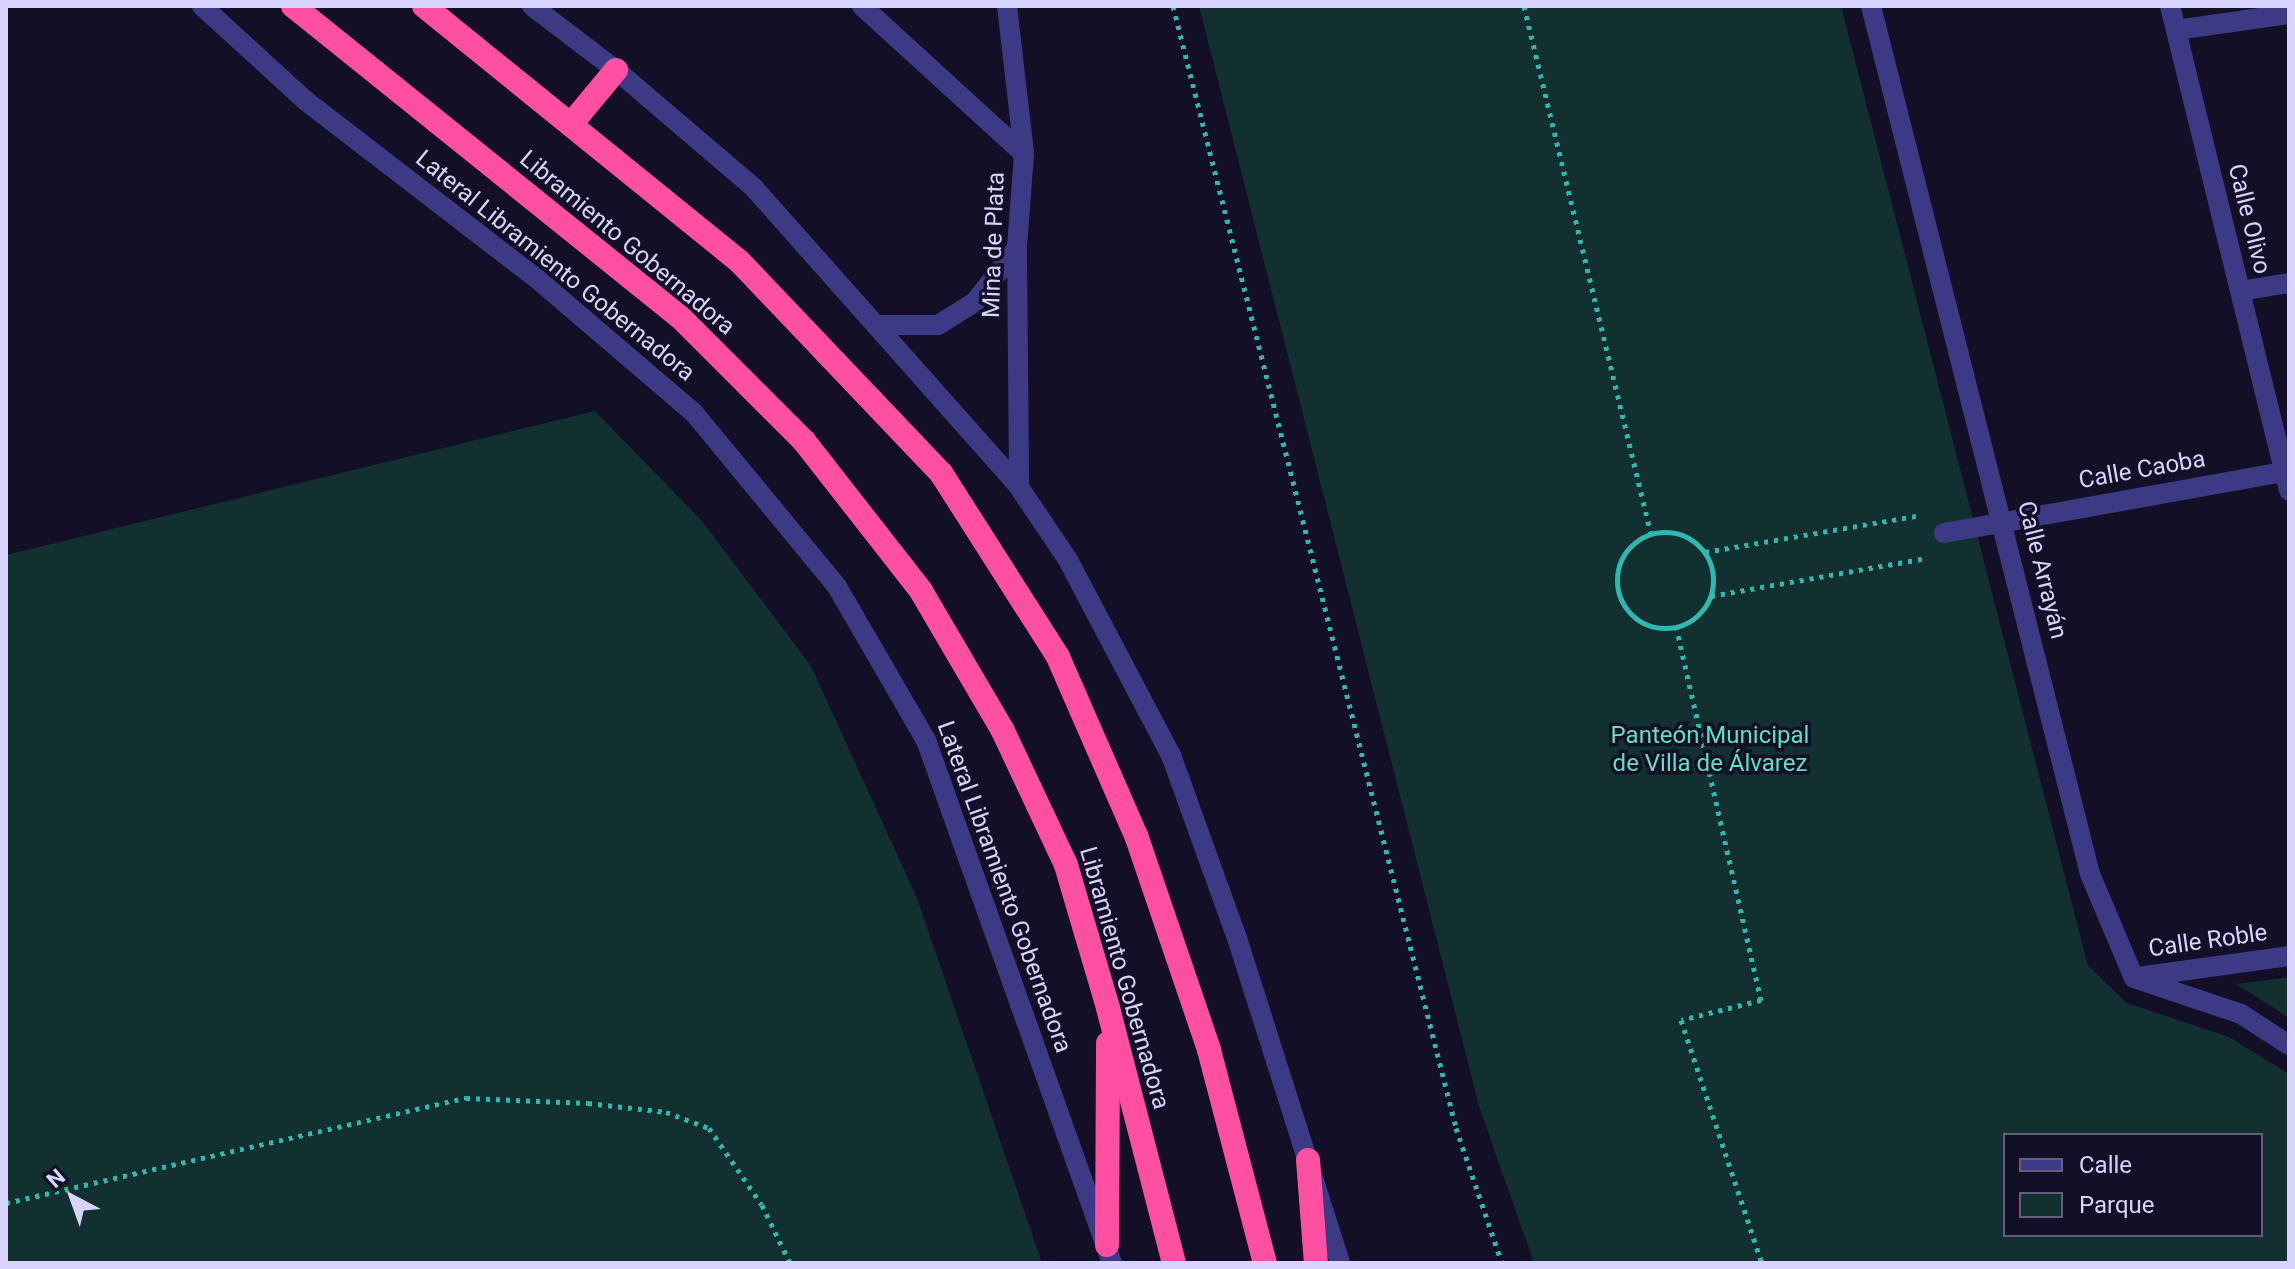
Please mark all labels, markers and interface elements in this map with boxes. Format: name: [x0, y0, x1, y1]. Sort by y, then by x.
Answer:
street label: Lateral Libramiento Gobernadora: [410, 144, 700, 388]
street label: Libramiento Gobernadora: [514, 145, 740, 341]
street label: Calle Olivo: [2221, 161, 2277, 277]
street label: Mina de Plata: [977, 171, 1011, 319]
street label: Calle Caoba: [2077, 445, 2207, 495]
street label: Calle Arrayán: [2011, 498, 2073, 642]
street label: Lateral Libramiento Gobernadora: [930, 717, 1078, 1057]
park label: Panteón Municipal de Villa de Álvarez: [1611, 722, 1809, 778]
street label: Libramiento Gobernadora: [1073, 843, 1175, 1113]
street label: Calle Roble: [2147, 918, 2269, 964]
legend: [2003, 1133, 2263, 1237]
text: Calle: [2079, 1151, 2132, 1179]
north arrow: [32, 1157, 112, 1237]
text: N: [42, 1164, 70, 1193]
text: Parque: [2079, 1191, 2155, 1219]

